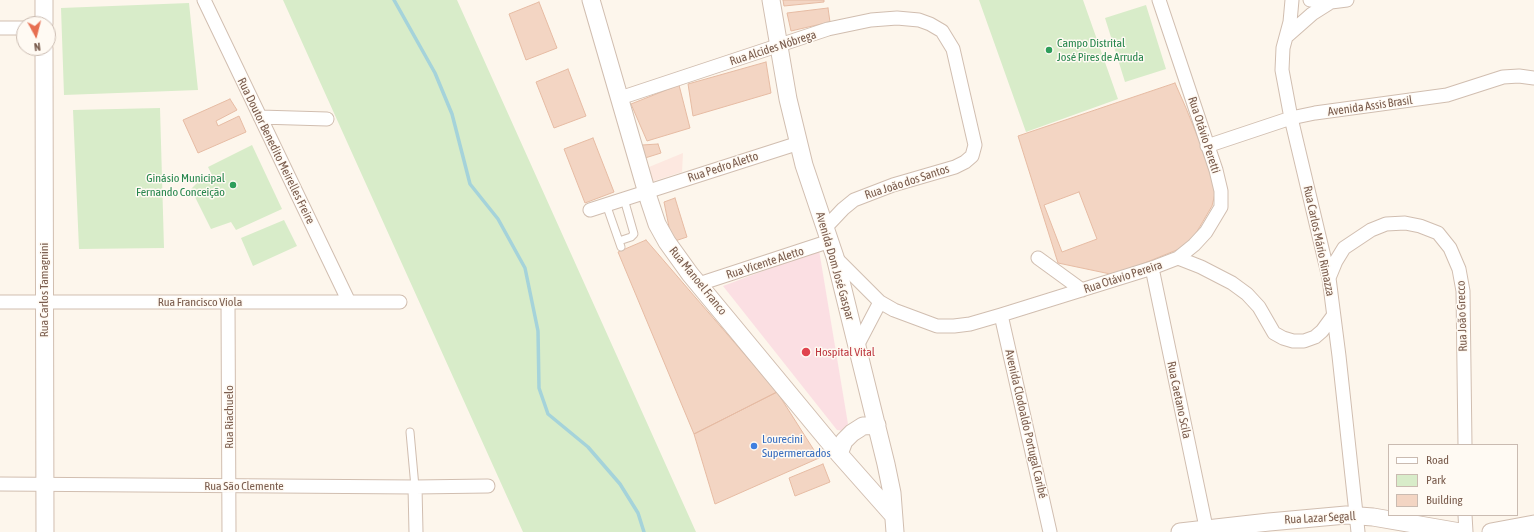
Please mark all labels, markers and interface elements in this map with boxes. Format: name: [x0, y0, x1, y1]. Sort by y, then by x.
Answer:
north arrow: [16, 16, 56, 56]
street label: Rua Alcides Nóbrega: [728, 27, 818, 69]
place label: Campo Distrital José Pires de Arruda: [1057, 36, 1144, 64]
text: N: [33, 41, 41, 53]
marker: Campo Distrital José Pires de Arruda: [1044, 45, 1054, 55]
street label: Rua Doutor Benedito Meirelles Freire: [234, 76, 318, 226]
street label: Avenida Assis Brasil: [1327, 93, 1413, 119]
street label: Rua Otávio Peretti: [1185, 95, 1223, 175]
street label: Rua Pedro Aletto: [686, 149, 760, 185]
street label: Rua João dos Santos: [863, 162, 951, 202]
place label: Ginásio Municipal Fernando Conceição: [136, 171, 225, 199]
marker: Ginásio Municipal Fernando Conceição: [228, 180, 238, 190]
street label: Rua Carlos Mário Rimazza: [1300, 184, 1338, 298]
street label: Avenida Dom José Gaspar: [813, 210, 857, 322]
street label: Rua Carlos Tamagnini: [37, 243, 51, 337]
street label: Rua Manoel Franco: [666, 244, 730, 318]
street label: Rua Vicente Aletto: [724, 244, 806, 282]
street label: Rua Otávio Pereira: [1082, 258, 1164, 296]
street label: Rua João Grecco: [1454, 280, 1470, 352]
street label: Rua Francisco Viola: [158, 295, 242, 309]
place label: Hospital Vital: [815, 345, 875, 359]
marker: Hospital Vital: [800, 346, 812, 358]
street label: Avenida Clodoaldo Portugal Caribé: [1002, 348, 1050, 500]
street label: Rua Caetano Scila: [1164, 360, 1194, 440]
street label: Rua Riachuelo: [222, 385, 236, 449]
place label: Lourecini Supermercados: [762, 432, 831, 460]
marker: Lourecini Supermercados: [749, 441, 759, 451]
legend: [1388, 444, 1518, 516]
text: Road: [1426, 453, 1449, 467]
text: Park: [1426, 473, 1446, 487]
street label: Rua São Clemente: [204, 479, 284, 493]
text: Building: [1426, 493, 1463, 507]
street label: Rua Lazar Segall: [1284, 509, 1356, 527]

